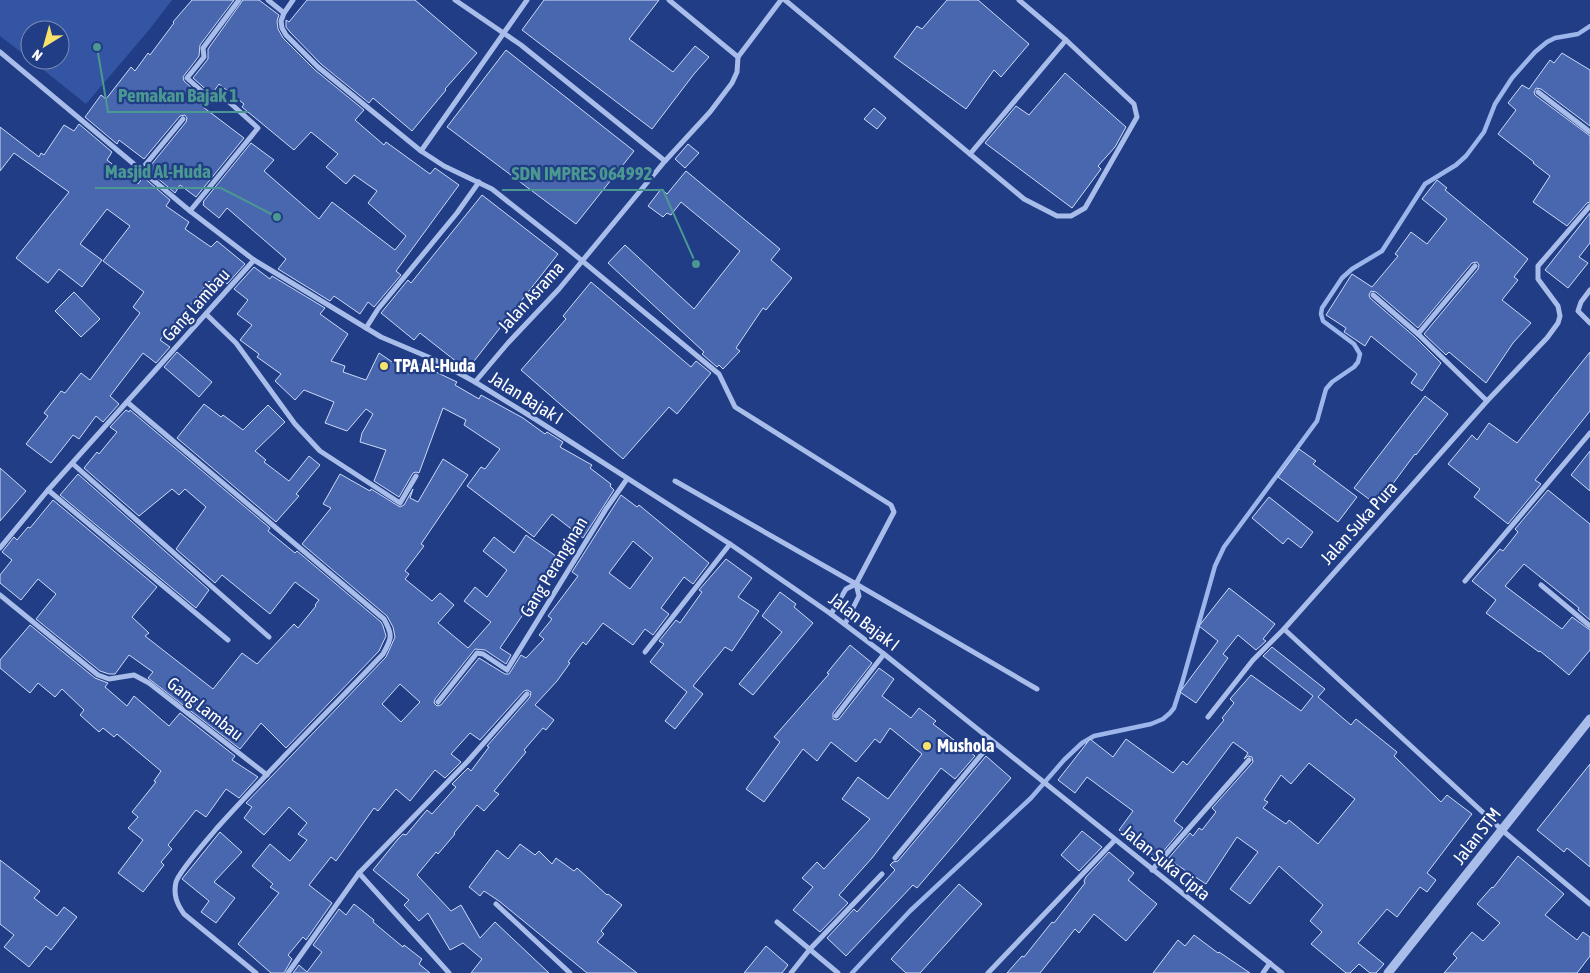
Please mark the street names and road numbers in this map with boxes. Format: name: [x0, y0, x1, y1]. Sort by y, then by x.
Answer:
street label: Jalan Asrama: [493, 257, 568, 336]
street label: Gang Lambau: [157, 264, 234, 345]
street label: Jalan Bajak I: [486, 367, 567, 428]
street label: Jalan Suka Pura: [1316, 477, 1401, 568]
street label: Gang Peranginan: [515, 513, 592, 621]
street label: Jalan Bajak I: [825, 588, 904, 655]
street label: Gang Lambau: [163, 672, 248, 745]
street label: Jalan STM: [1448, 803, 1505, 868]
street label: Jalan Suka Cipta: [1118, 821, 1215, 905]

